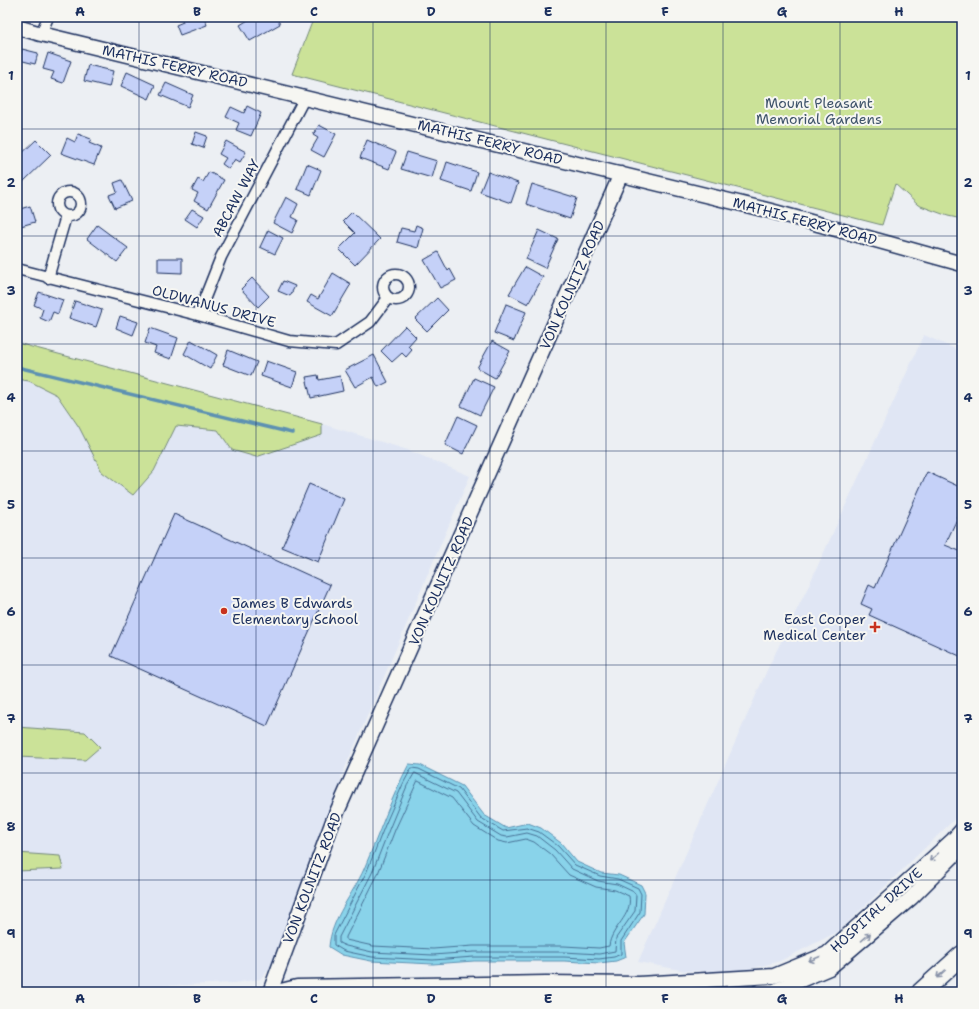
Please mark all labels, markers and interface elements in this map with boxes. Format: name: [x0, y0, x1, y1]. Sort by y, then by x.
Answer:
text: A: [75, 3, 85, 20]
text: B: [193, 3, 201, 20]
text: C: [310, 3, 318, 20]
text: D: [426, 3, 436, 20]
text: E: [544, 3, 553, 20]
text: F: [661, 3, 669, 20]
text: G: [777, 3, 788, 20]
text: H: [894, 3, 904, 20]
street label: MATHIS FERRY ROAD: [101, 41, 249, 91]
text: 1: [8, 67, 14, 84]
text: 1: [965, 67, 971, 84]
park label: Mount Pleasant Memorial Gardens: [756, 94, 882, 128]
street label: MATHIS FERRY ROAD: [416, 115, 564, 169]
street label: ABCAW WAY: [208, 155, 264, 240]
text: 2: [6, 174, 16, 191]
text: 2: [963, 174, 973, 191]
street label: MATHIS FERRY ROAD: [731, 193, 879, 249]
street label: VON KOLNITZ ROAD: [535, 218, 609, 352]
street label: OLDWANUS DRIVE: [150, 281, 278, 331]
text: 3: [6, 282, 16, 299]
text: 3: [963, 282, 973, 299]
text: 4: [6, 389, 16, 406]
text: 4: [963, 389, 973, 406]
text: 5: [7, 496, 15, 513]
text: 5: [964, 496, 972, 513]
street label: VON KOLNITZ ROAD: [404, 514, 478, 648]
place label: James B Edwards Elementary School: [232, 594, 359, 628]
text: 6: [6, 603, 16, 620]
text: 6: [963, 603, 973, 620]
marker: James B Edwards Elementary School: [219, 606, 229, 616]
place label: East Cooper Medical Center: [763, 610, 866, 644]
marker: East Cooper Medical Center: [869, 621, 881, 633]
text: 7: [6, 710, 16, 727]
text: 7: [963, 710, 973, 727]
street label: VON KOLNITZ ROAD: [279, 810, 345, 946]
text: 8: [6, 818, 16, 835]
text: 8: [963, 818, 973, 835]
one-way arrow: [929, 853, 939, 862]
street label: HOSPITAL DRIVE: [826, 864, 926, 956]
text: 9: [6, 925, 16, 942]
text: 9: [963, 925, 973, 942]
one-way arrow: [861, 932, 871, 941]
one-way arrow: [809, 956, 821, 963]
one-way arrow: [936, 969, 947, 978]
text: A: [75, 990, 85, 1007]
text: B: [193, 990, 201, 1007]
text: C: [310, 990, 318, 1007]
text: D: [426, 990, 436, 1007]
text: E: [544, 990, 553, 1007]
text: F: [661, 990, 669, 1007]
text: G: [777, 990, 788, 1007]
text: H: [894, 990, 904, 1007]

